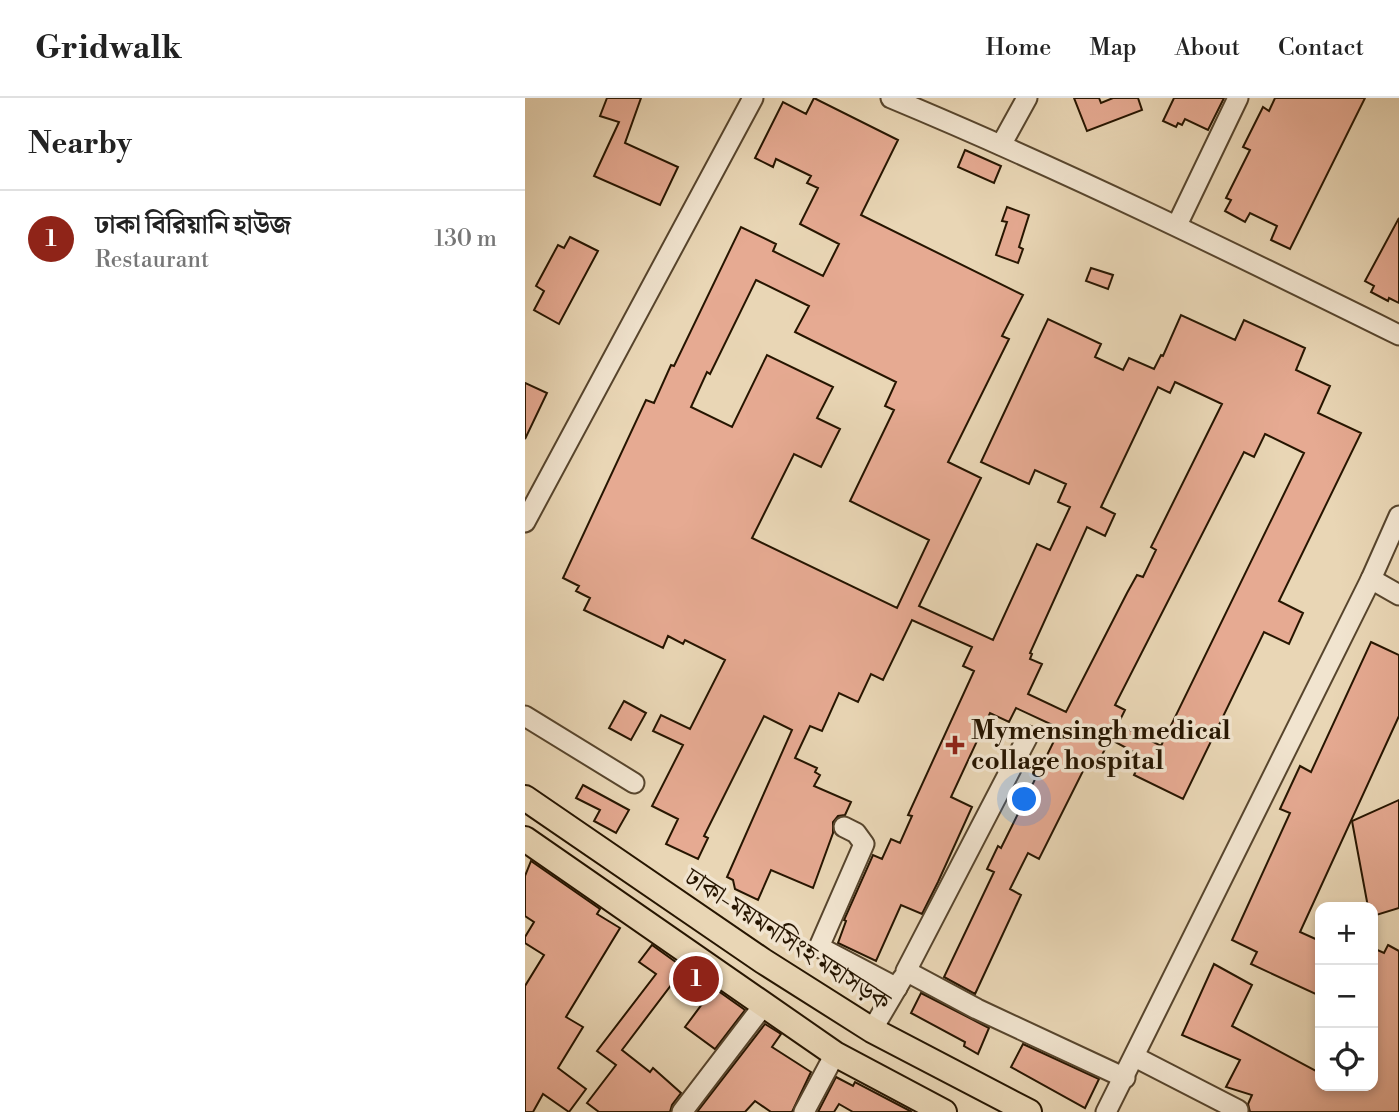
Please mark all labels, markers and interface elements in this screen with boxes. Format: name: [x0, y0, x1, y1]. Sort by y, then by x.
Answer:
text: Gridwalk: [35, 28, 182, 69]
text: Home: [986, 33, 1051, 63]
text: Map: [1089, 33, 1137, 63]
text: About: [1175, 33, 1240, 63]
text: Contact: [1278, 33, 1364, 63]
text: Nearby: [28, 125, 132, 163]
text: ঢাকা বিরিয়ানি হাউজ: [95, 209, 291, 241]
text: 1: [45, 225, 57, 253]
text: 130 m: [434, 225, 497, 253]
text: Restaurant: [95, 246, 209, 274]
place label: Mymensingh medical collage hospital: [971, 715, 1231, 777]
marker: Mymensingh medical collage hospital: [945, 735, 965, 755]
your location: [1007, 782, 1041, 816]
street label: ঢাকা-ময়মনসিংহ মহাসড়ক: [678, 861, 898, 1019]
map controls: [1315, 902, 1378, 1091]
button: +: [1315, 902, 1378, 965]
pin: 1: [673, 953, 719, 1005]
button: −: [1315, 965, 1378, 1028]
button: locate: [1315, 1028, 1378, 1091]

